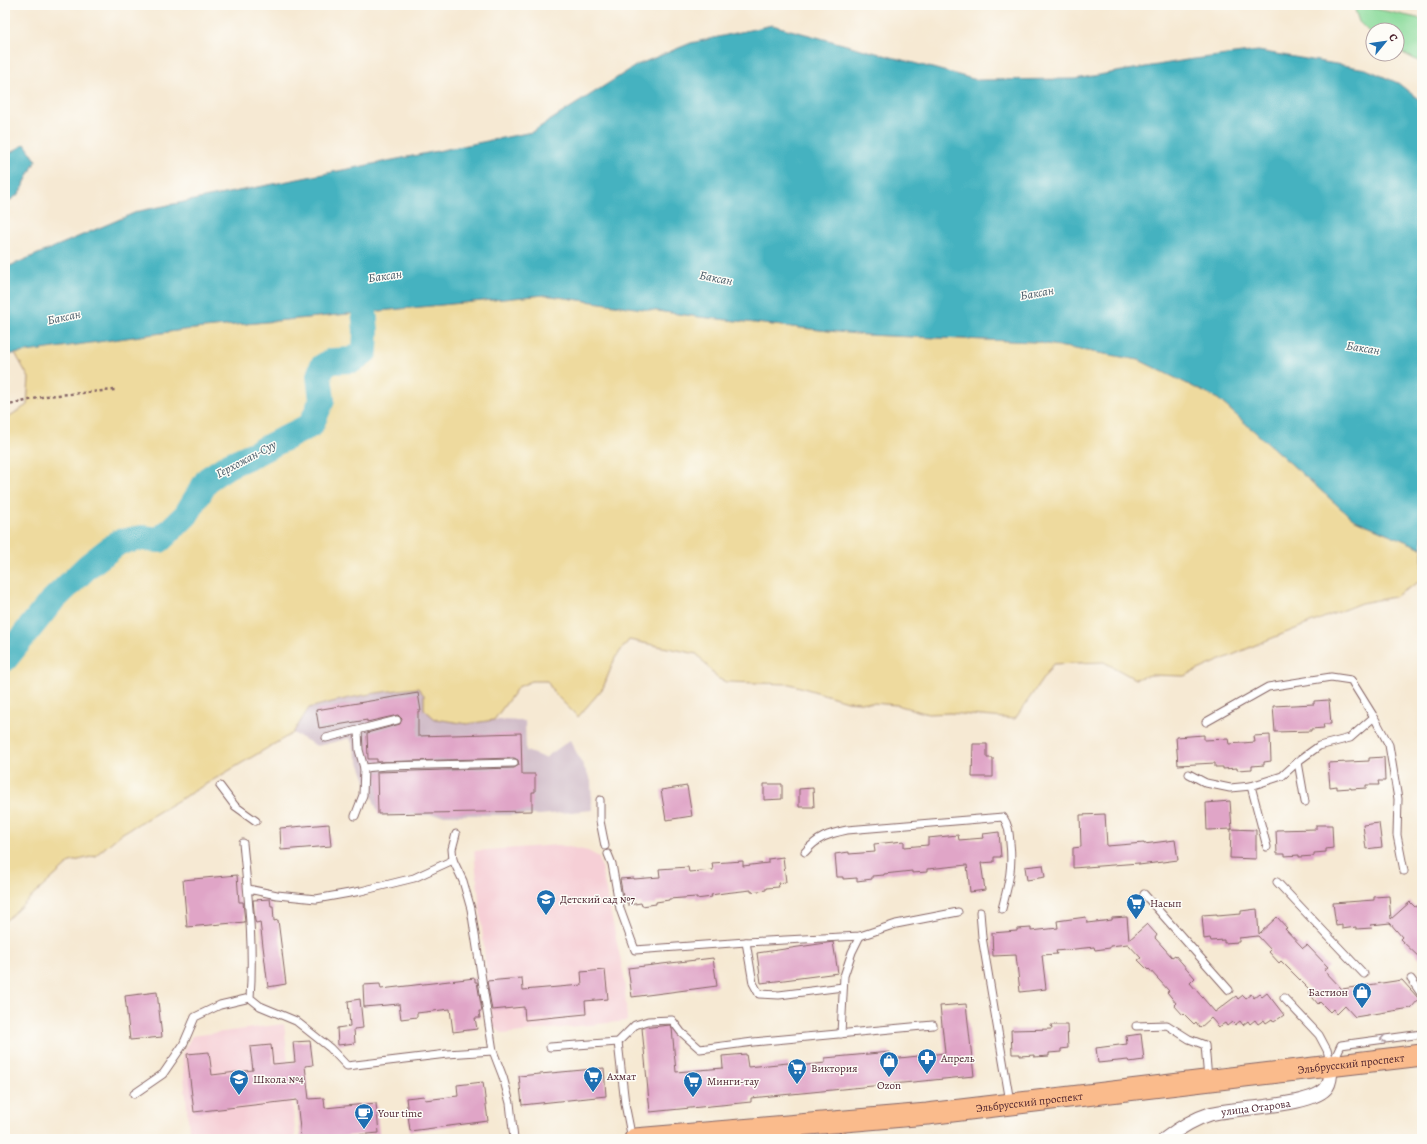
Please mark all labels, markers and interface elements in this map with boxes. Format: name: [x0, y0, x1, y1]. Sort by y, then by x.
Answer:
north arrow: [1365, 22, 1405, 62]
text: С: [1385, 31, 1402, 44]
water label: Баксан: [367, 266, 403, 286]
water label: Баксан: [698, 267, 734, 289]
water label: Баксан: [1019, 282, 1055, 304]
water label: Баксан: [46, 306, 82, 328]
water label: Баксан: [1345, 337, 1381, 359]
water label: Герхожан-Суу: [213, 436, 279, 482]
school or university icon: Детский сад №7: [535, 888, 557, 916]
place label: Детский сад №7: [560, 892, 635, 907]
supermarket icon: Насып: [1125, 892, 1147, 920]
place label: Насып: [1150, 896, 1182, 911]
shop icon: Бастион: [1351, 981, 1373, 1009]
place label: Бастион: [1308, 985, 1348, 1000]
one-way arrow: [1380, 1034, 1386, 1043]
pharmacy icon: Апрель: [916, 1047, 938, 1075]
shop icon: Ozon: [878, 1050, 900, 1078]
street label: Эльбрусский проспект: [1297, 1050, 1405, 1078]
place label: Апрель: [940, 1051, 975, 1066]
supermarket icon: Виктория: [786, 1057, 808, 1085]
place label: Виктория: [811, 1061, 858, 1076]
supermarket icon: Ахмат: [582, 1065, 604, 1093]
school or university icon: Школа №4: [228, 1068, 250, 1096]
place label: Ахмат: [606, 1069, 636, 1084]
supermarket icon: Минги-тау: [682, 1070, 704, 1098]
place label: Школа №4: [253, 1072, 304, 1087]
place label: Минги-тау: [707, 1074, 760, 1089]
place label: Ozon: [877, 1078, 901, 1093]
street label: Эльбрусский проспект: [975, 1088, 1084, 1116]
street label: улица Отарова: [1219, 1096, 1293, 1120]
cafe icon: Your time: [353, 1102, 375, 1130]
place label: Your time: [377, 1106, 422, 1121]

